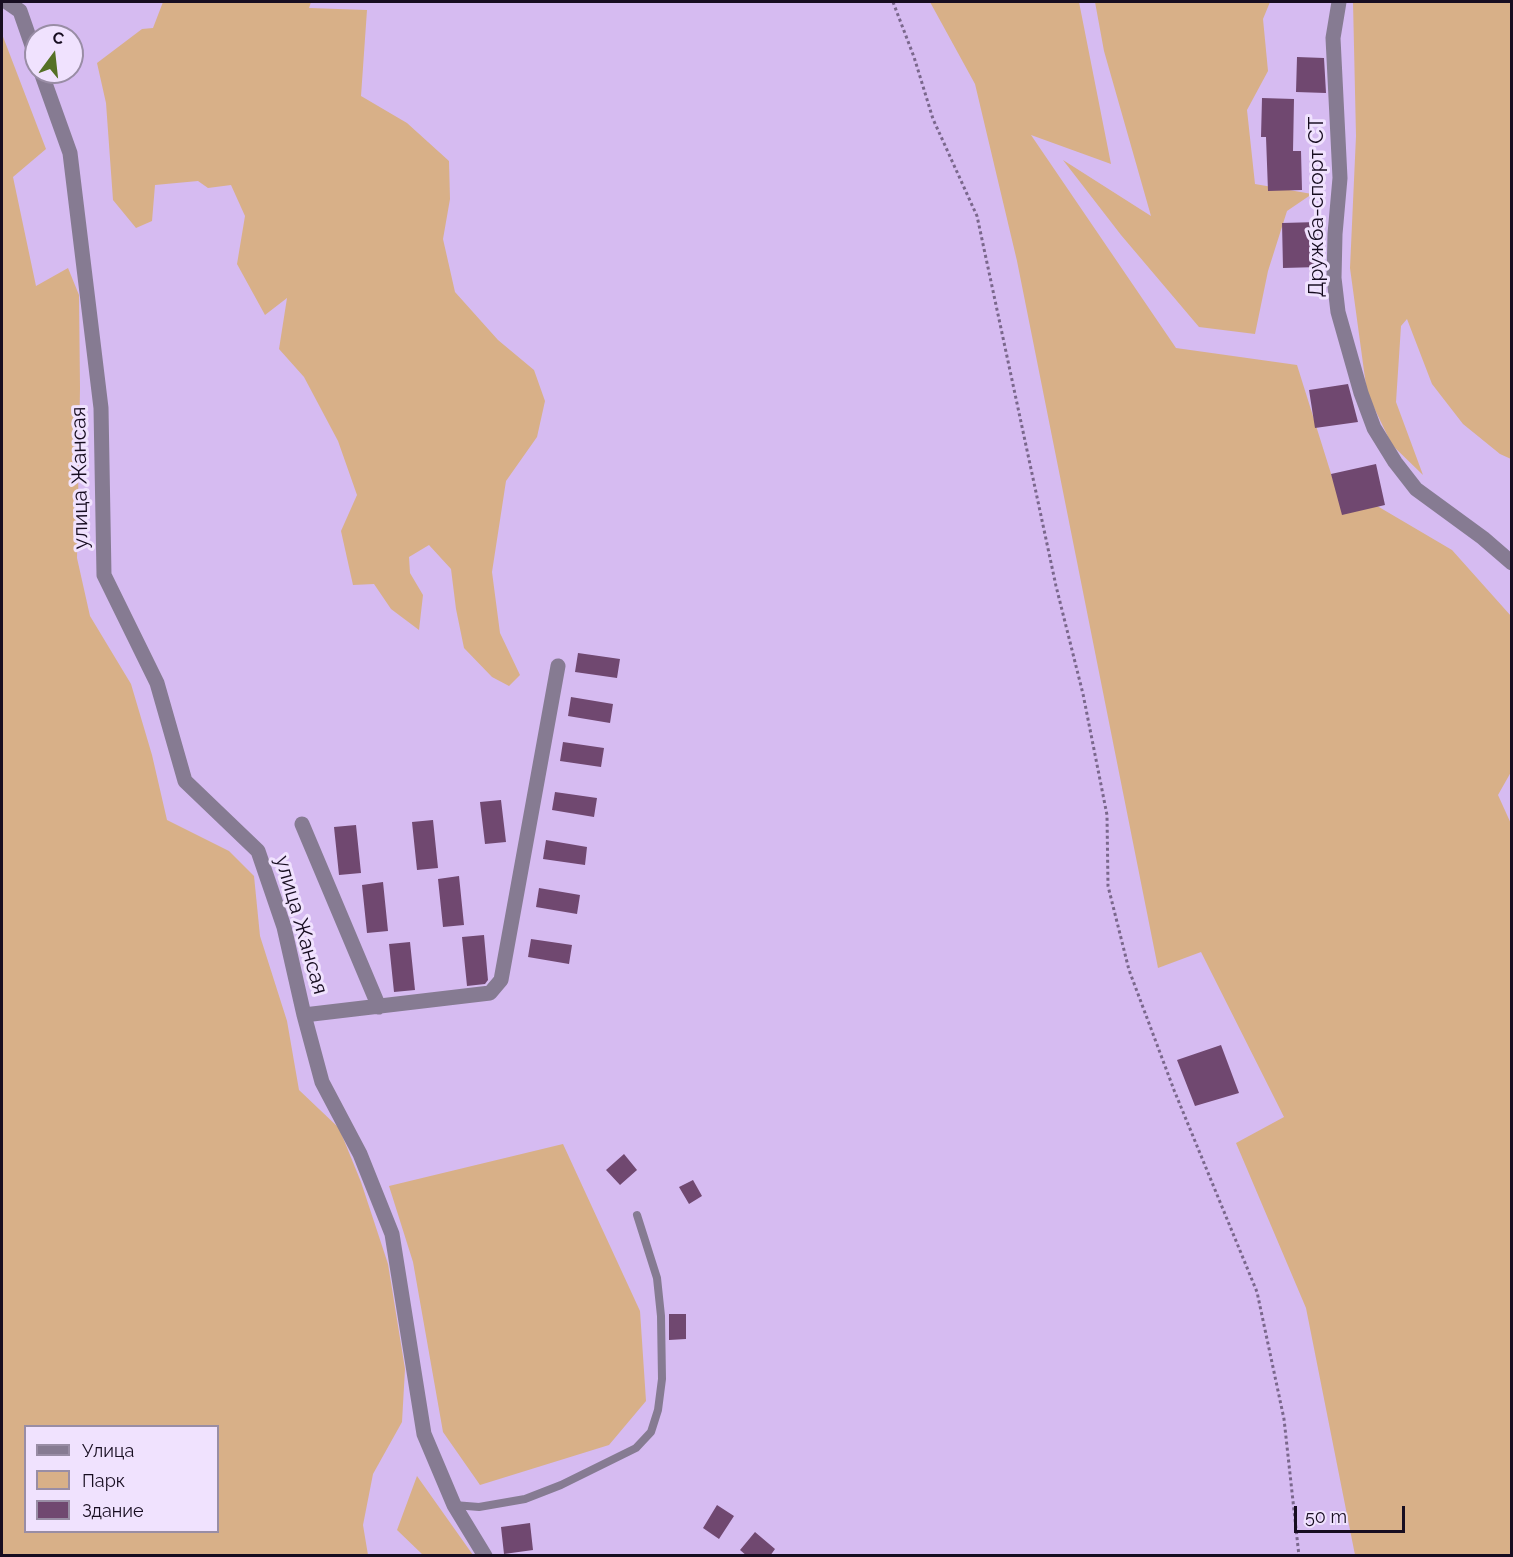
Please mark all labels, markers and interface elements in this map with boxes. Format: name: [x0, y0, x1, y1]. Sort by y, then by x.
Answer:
north arrow: [24, 24, 84, 84]
text: С: [50, 27, 66, 49]
street label: Дружба-спорт СТ: [1304, 117, 1330, 297]
street label: улица Жансая: [66, 406, 94, 550]
street label: улица Жансая: [269, 853, 333, 997]
legend: [24, 1425, 219, 1533]
text: Улица: [82, 1440, 134, 1461]
text: Парк: [82, 1470, 125, 1491]
scale bar: [1297, 1494, 1408, 1532]
text: Здание: [82, 1500, 144, 1521]
text: 50 m: [1305, 1506, 1347, 1527]

